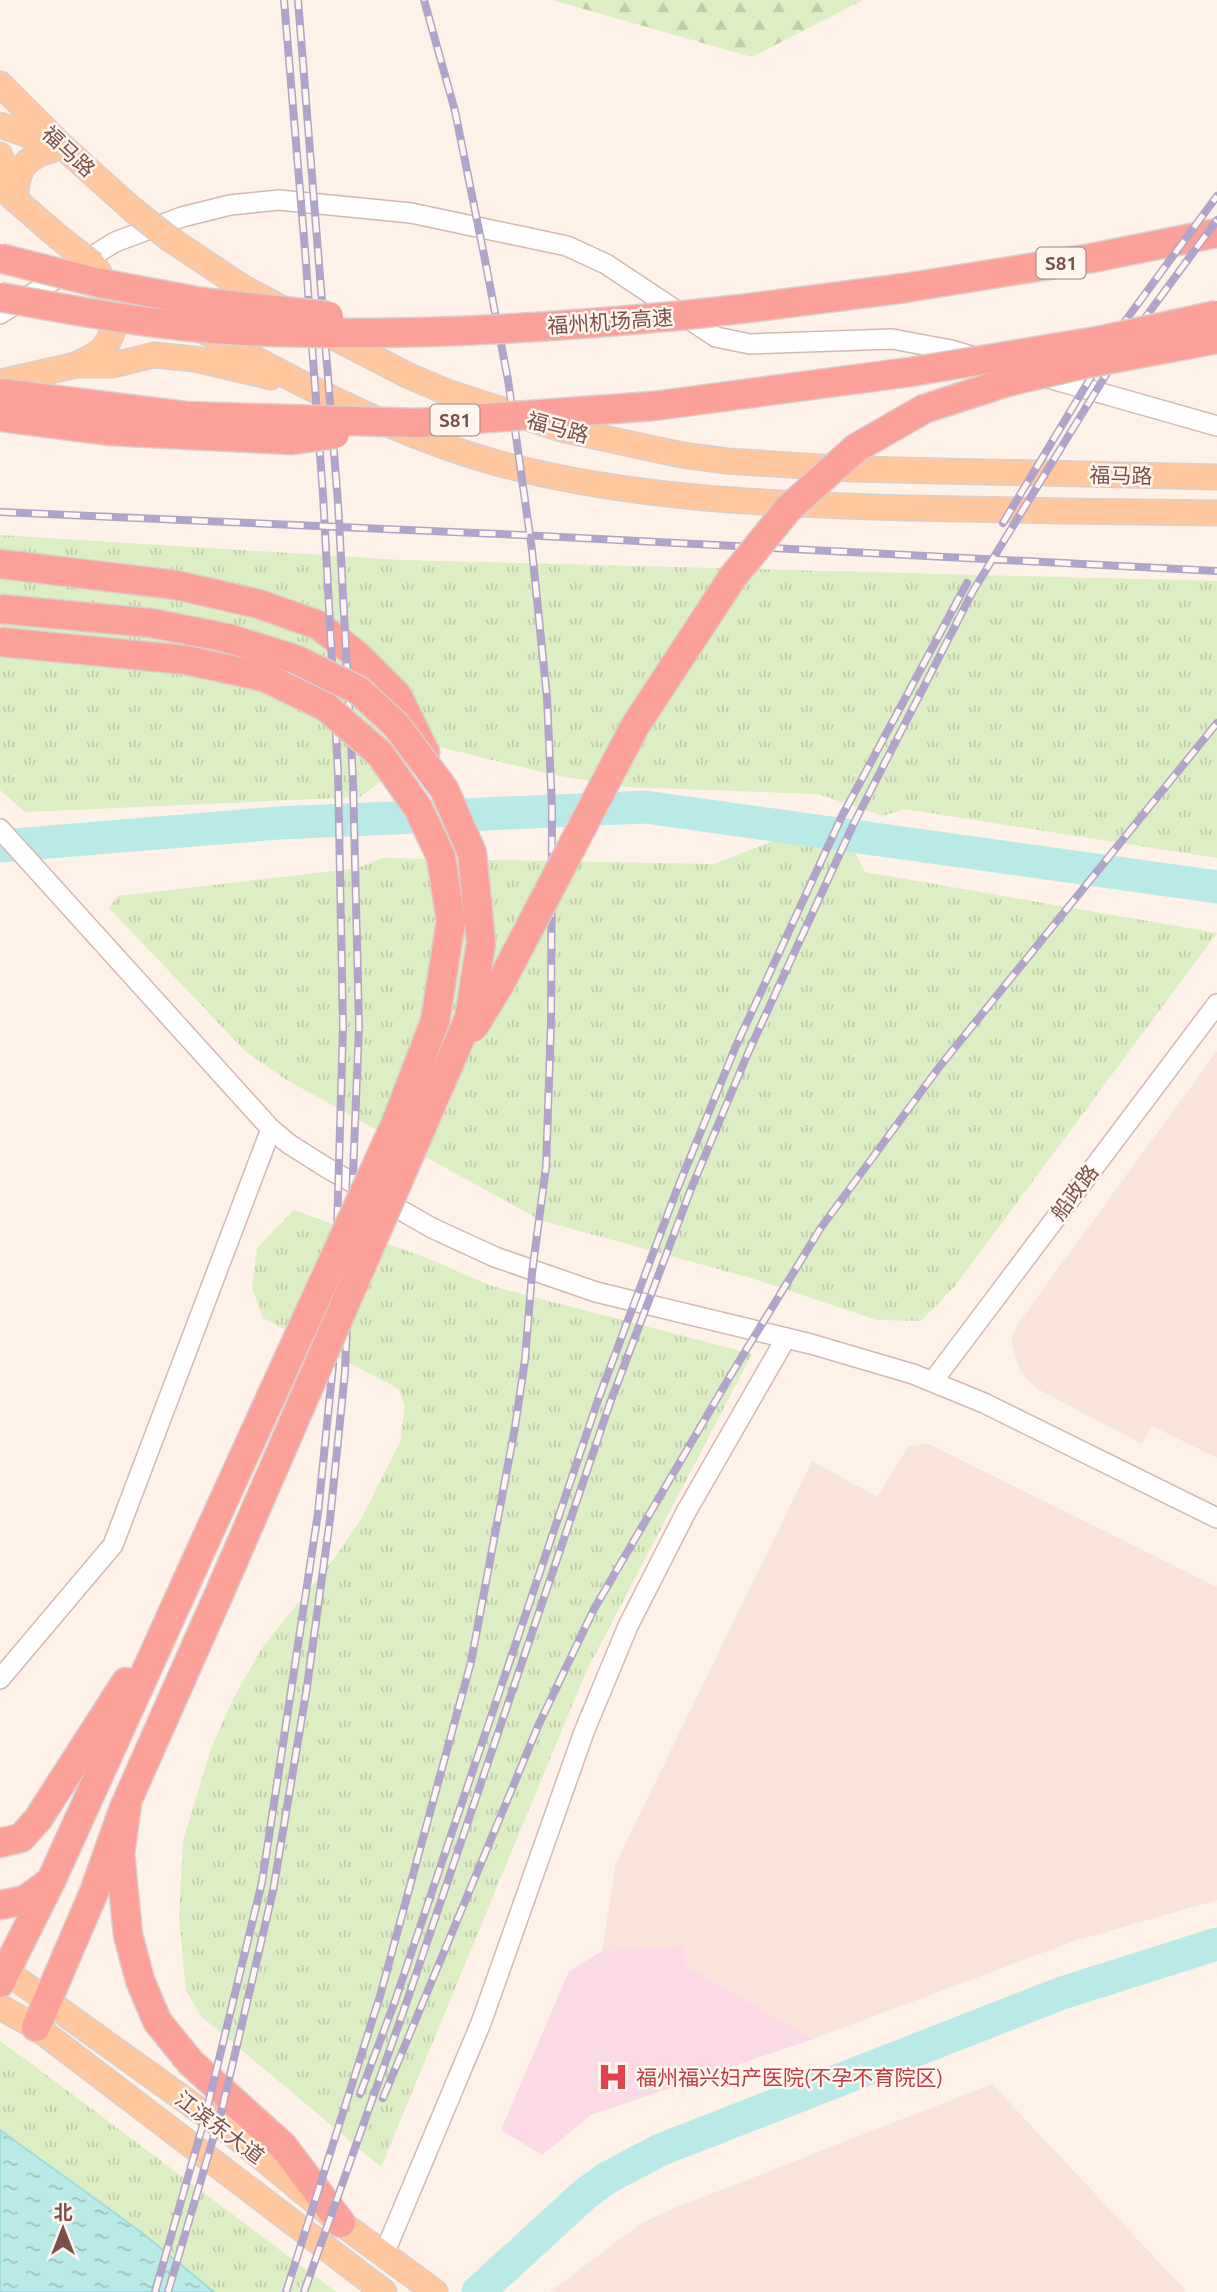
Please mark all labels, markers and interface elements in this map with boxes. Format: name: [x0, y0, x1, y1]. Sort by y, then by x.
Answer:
street label: 福马路: [38, 121, 100, 181]
road number: S81: [1036, 247, 1086, 278]
street label: 福州机场高速: [546, 305, 674, 337]
road number: S81: [430, 404, 480, 436]
street label: 福马路: [524, 407, 592, 447]
street label: 福马路: [1089, 462, 1153, 488]
street label: 船政路: [1045, 1160, 1103, 1224]
hospital icon: 福州福兴妇产医院(不孕不育院区): [596, 2060, 630, 2094]
place label: 福州福兴妇产医院(不孕不育院区): [636, 2065, 943, 2089]
street label: 江滨东大道: [171, 2086, 269, 2168]
north arrow: [28, 2194, 98, 2264]
text: 北: [53, 2201, 73, 2223]

